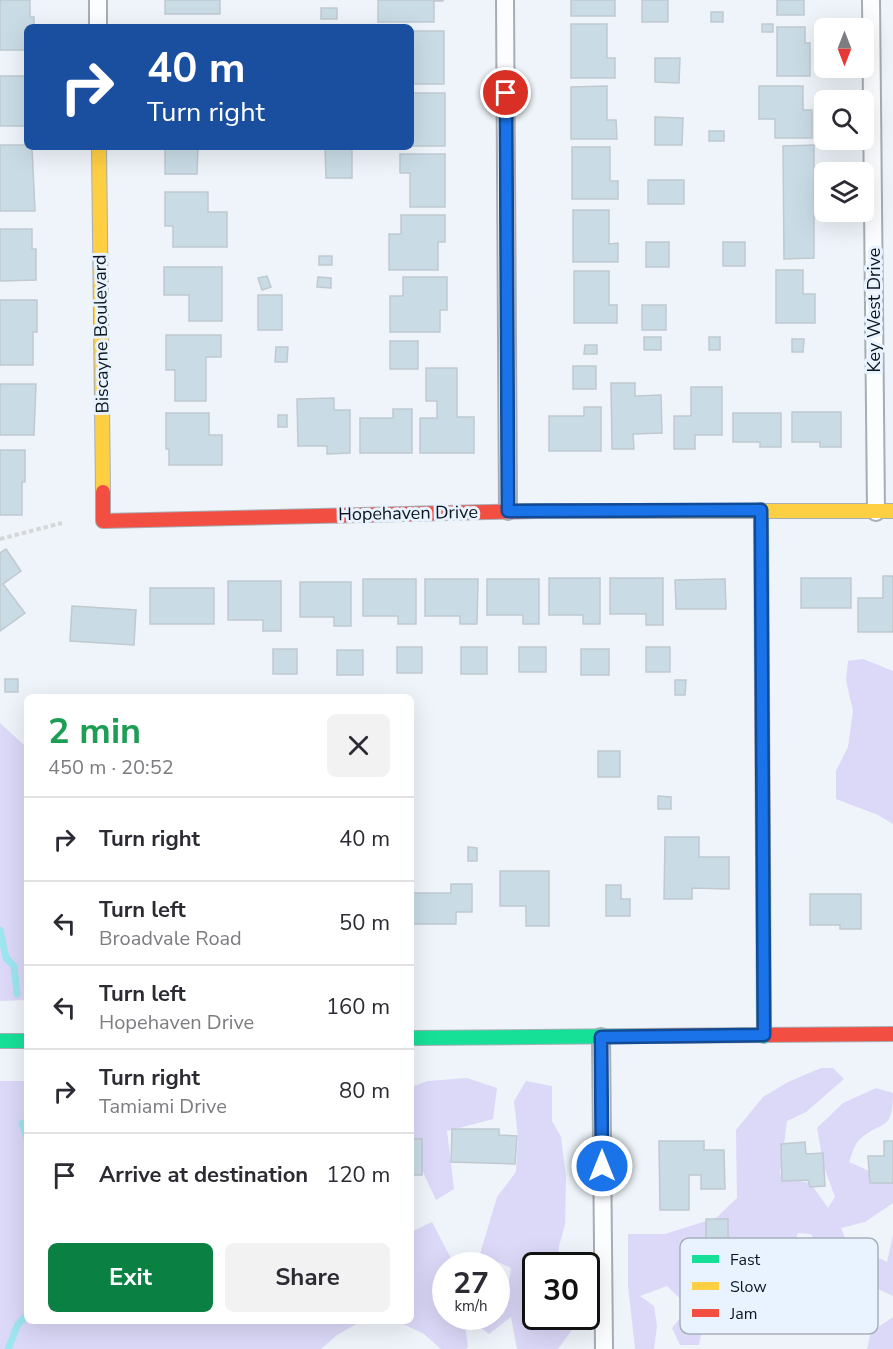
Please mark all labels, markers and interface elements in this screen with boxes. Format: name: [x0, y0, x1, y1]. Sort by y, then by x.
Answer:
north arrow: [814, 18, 874, 78]
map controls: [814, 18, 874, 222]
text: 40 m: [147, 40, 246, 97]
icon: right: [48, 48, 126, 126]
pin: [480, 67, 531, 118]
icon: arrive: [489, 76, 522, 109]
button: search: [814, 90, 874, 150]
text: Turn right: [147, 94, 265, 131]
button: layers: [814, 162, 874, 222]
street label: Key West Drive: [862, 248, 886, 372]
street label: Biscayne Boulevard: [88, 254, 114, 414]
street label: Hopehaven Drive: [338, 500, 478, 526]
text: 2 min: [48, 707, 141, 756]
button: close: [327, 714, 390, 777]
text: 450 m · 20:52: [48, 754, 174, 781]
icon: right: [48, 823, 81, 856]
text: Turn right: [99, 824, 200, 854]
text: 40 m: [339, 824, 390, 854]
text: Turn left: [99, 895, 186, 925]
icon: left: [48, 907, 81, 940]
text: 50 m: [339, 908, 390, 938]
text: Broadvale Road: [99, 925, 242, 952]
text: Turn left: [99, 979, 186, 1009]
icon: left: [48, 991, 81, 1024]
text: 160 m: [326, 992, 390, 1022]
text: Hopehaven Drive: [99, 1009, 254, 1036]
text: Turn right: [99, 1063, 200, 1093]
icon: right: [48, 1075, 81, 1108]
text: 80 m: [339, 1076, 390, 1106]
text: Tamiami Drive: [99, 1093, 227, 1120]
position arrow: [570, 1134, 634, 1198]
icon: arrive: [48, 1159, 81, 1192]
text: Arrive at destination: [99, 1160, 308, 1190]
text: 120 m: [326, 1160, 390, 1190]
legend: [680, 1238, 878, 1334]
button: Exit: [48, 1243, 213, 1312]
button: Share: [225, 1243, 390, 1312]
text: Fast: [730, 1249, 761, 1271]
speed limit sign: 30: [522, 1252, 600, 1330]
text: 27: [453, 1263, 489, 1304]
text: Slow: [730, 1276, 767, 1298]
text: km/h: [454, 1296, 488, 1316]
text: Jam: [729, 1303, 757, 1325]

